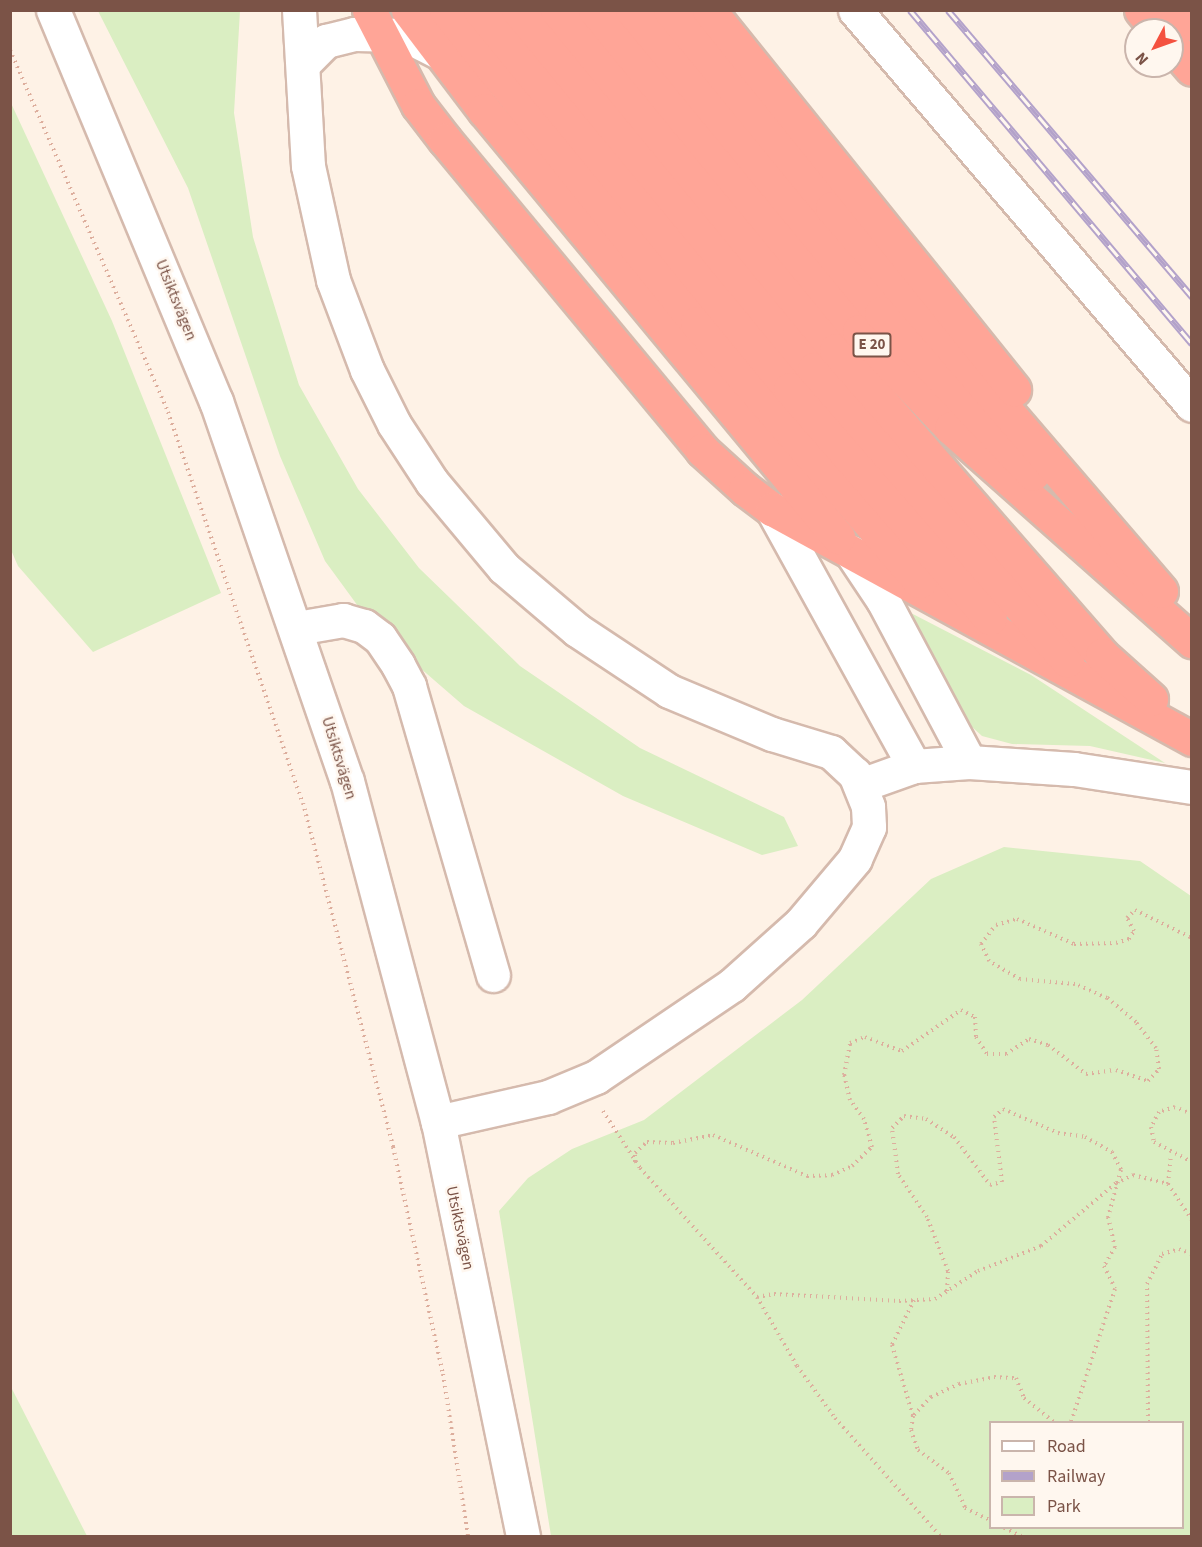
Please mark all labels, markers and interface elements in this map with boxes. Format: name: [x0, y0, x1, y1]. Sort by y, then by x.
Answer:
north arrow: [1124, 18, 1184, 78]
text: N: [1130, 47, 1154, 70]
street label: Utsiktsvägen: [151, 257, 201, 343]
road number: E 20: [851, 333, 893, 357]
street label: Utsiktsvägen: [317, 714, 361, 802]
street label: Utsiktsvägen: [442, 1184, 478, 1272]
legend: [989, 1421, 1184, 1529]
text: Road: [1047, 1434, 1086, 1459]
text: Railway: [1047, 1464, 1106, 1489]
text: Park: [1047, 1494, 1081, 1519]

